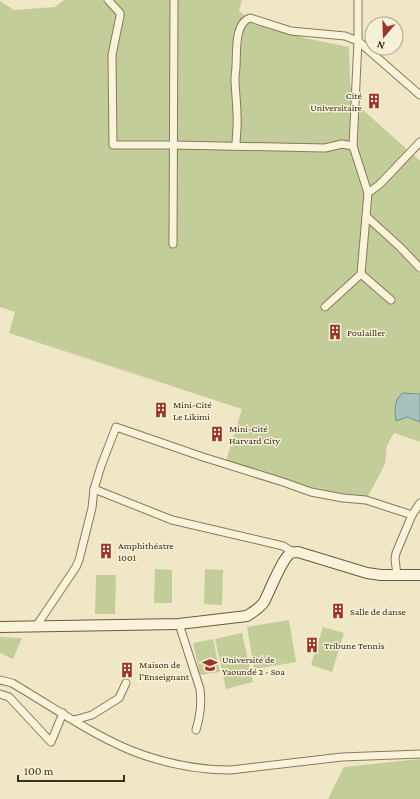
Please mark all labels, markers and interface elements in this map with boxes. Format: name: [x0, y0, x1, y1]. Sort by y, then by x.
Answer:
north arrow: [364, 16, 404, 56]
text: N: [375, 38, 386, 52]
place label: Cité Universitaire: [310, 90, 363, 113]
building icon: Cité Universitaire: [365, 92, 383, 110]
building icon: Poulailler: [326, 323, 344, 341]
place label: Poulailler: [347, 327, 386, 338]
place label: Mini-Cité Le Likimi: [173, 399, 212, 422]
building icon: Mini-Cité Le Likimi: [152, 401, 170, 419]
place label: Mini-Cité Harvard City: [229, 423, 280, 446]
building icon: Mini-Cité Harvard City: [208, 425, 226, 443]
place label: Amphithéatre 1001: [118, 540, 174, 563]
building icon: Amphithéatre 1001: [97, 542, 115, 560]
building icon: Salle de danse: [329, 602, 347, 620]
place label: Salle de danse: [350, 606, 407, 617]
building icon: Tribune Tennis: [303, 636, 321, 654]
place label: Tribune Tennis: [324, 640, 384, 651]
place label: Université de Yaoundé 2 - Soa: [222, 654, 285, 677]
school or university icon: Université de Yaoundé 2 - Soa: [201, 656, 219, 674]
place label: Maison de l'Enseignant: [139, 659, 190, 682]
building icon: Maison de l'Enseignant: [118, 661, 136, 679]
scale bar: [18, 757, 124, 783]
text: 100 m: [24, 764, 54, 778]

